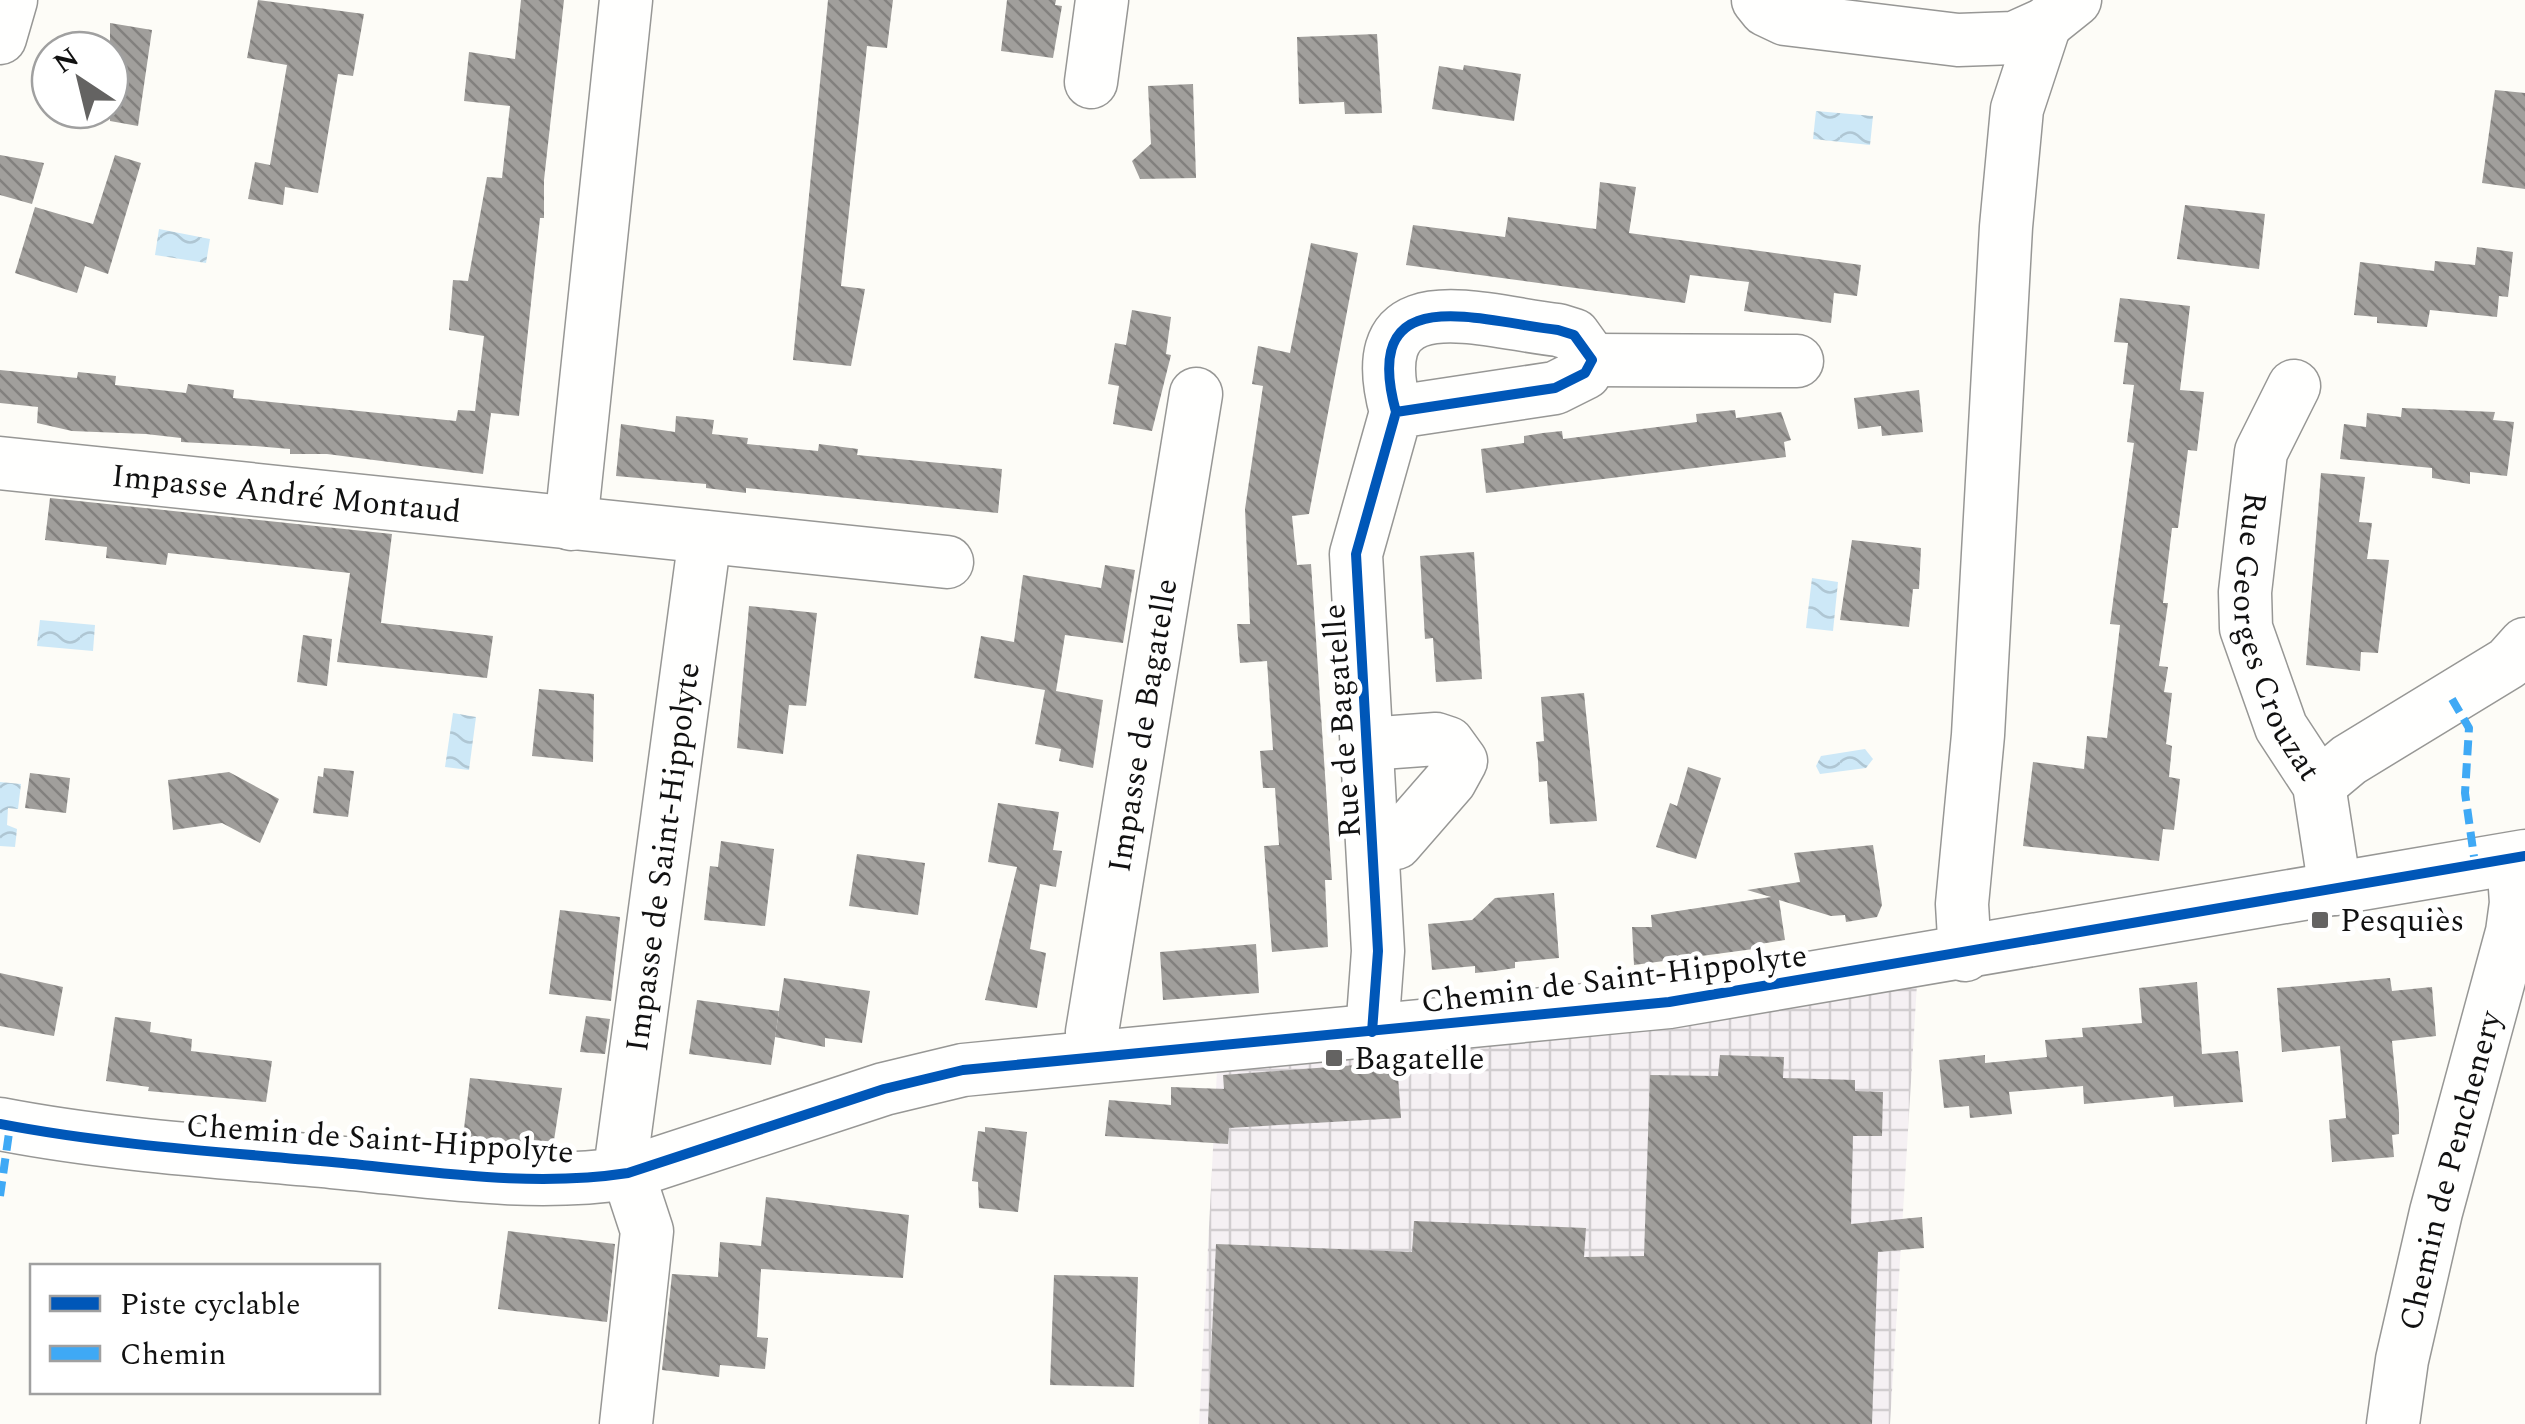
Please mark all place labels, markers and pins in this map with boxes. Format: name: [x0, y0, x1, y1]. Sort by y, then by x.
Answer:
place label: Pesquiès: [2340, 897, 2464, 946]
marker: Pesquiès: [2309, 909, 2331, 931]
place label: Bagatelle: [1354, 1035, 1484, 1084]
marker: Bagatelle: [1323, 1047, 1345, 1069]

